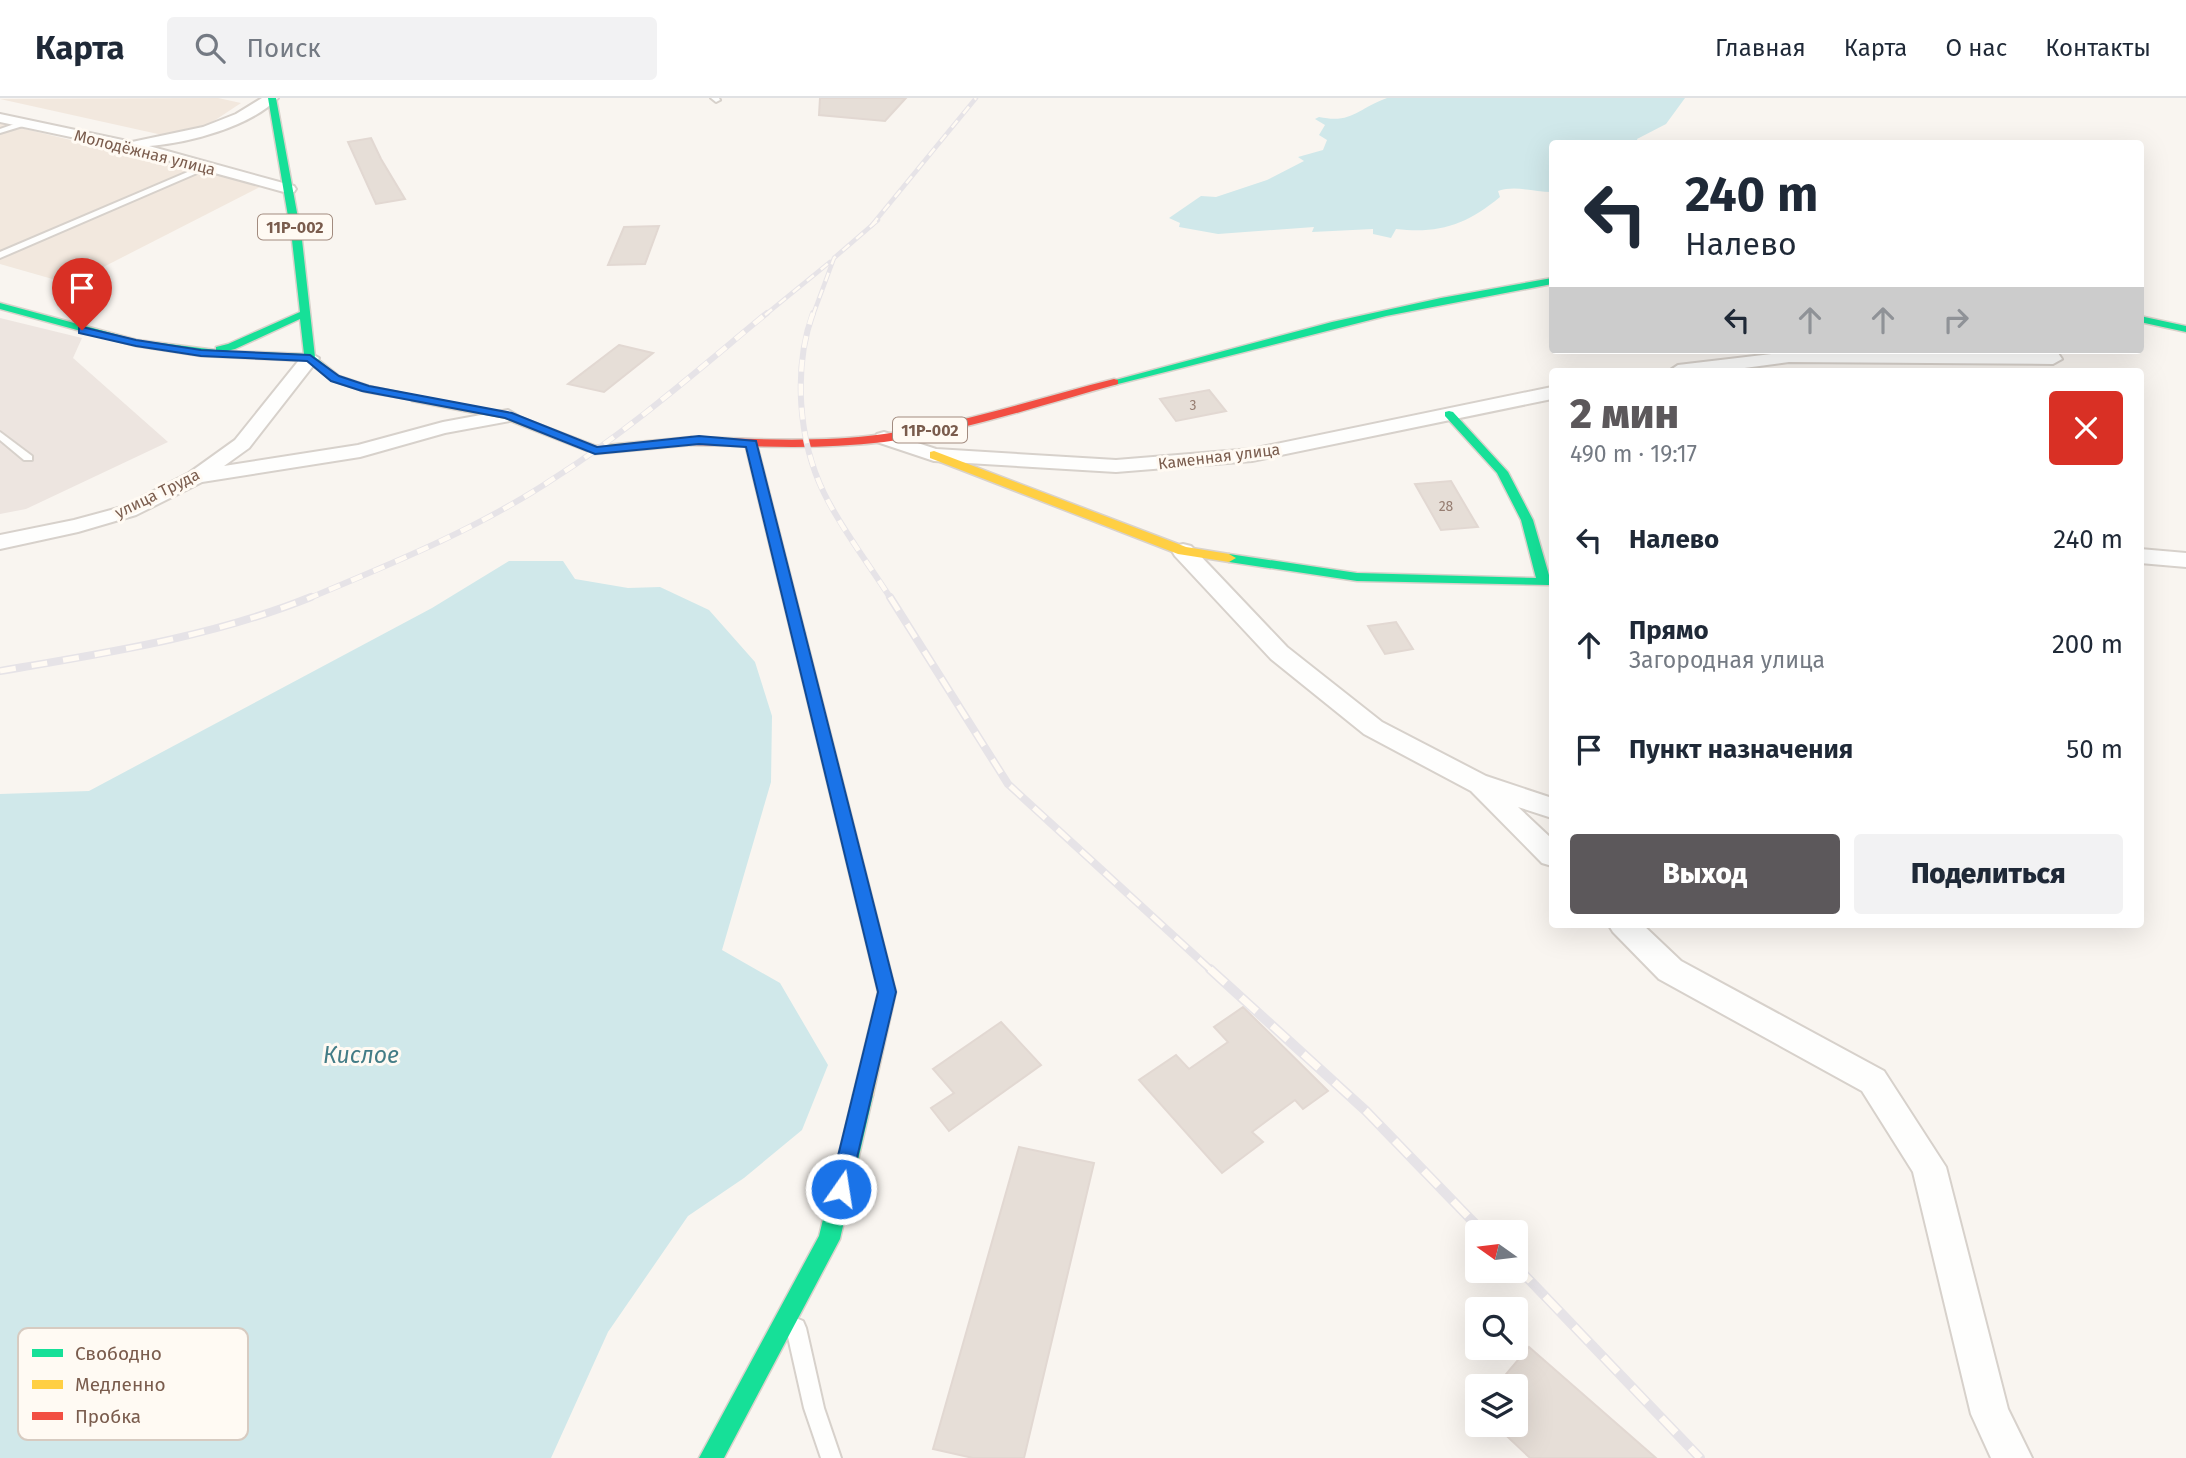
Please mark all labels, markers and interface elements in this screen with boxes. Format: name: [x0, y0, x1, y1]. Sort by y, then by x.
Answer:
search box: [167, 17, 657, 80]
text: Карта: [35, 28, 125, 68]
icon: search: [191, 29, 229, 67]
text: Поиск: [247, 33, 321, 64]
text: Главная: [1715, 34, 1806, 62]
text: Карта: [1844, 34, 1907, 62]
text: О нас: [1945, 34, 2007, 62]
text: Контакты: [2045, 34, 2151, 62]
street label: Молодёжная улица: [72, 126, 217, 179]
text: 240 m: [1685, 165, 1818, 224]
icon: left: [1570, 168, 1661, 259]
road number: 11Р-002: [258, 214, 332, 239]
text: Налево: [1685, 225, 1797, 263]
pin: [52, 258, 112, 330]
icon: arrive: [63, 269, 101, 307]
icon: left: [1718, 301, 1756, 339]
icon: ahead: [1791, 301, 1829, 339]
icon: ahead: [1864, 301, 1902, 339]
icon: right: [1937, 301, 1975, 339]
text: 2 мин: [1570, 389, 1679, 439]
button: close: [2049, 391, 2123, 465]
house number: 3: [1190, 397, 1197, 414]
road number: 11Р-002: [893, 418, 967, 442]
street label: Каменная улица: [1157, 440, 1281, 473]
text: 490 m · 19:17: [1570, 440, 1697, 468]
street label: улица Труда: [112, 465, 203, 522]
house number: 28: [1439, 498, 1454, 515]
icon: left: [1570, 521, 1608, 559]
text: Налево: [1629, 524, 1719, 555]
text: 240 m: [2053, 524, 2123, 555]
text: Прямо: [1629, 615, 1709, 646]
icon: ahead: [1570, 626, 1608, 664]
text: 200 m: [2052, 629, 2123, 660]
text: Загородная улица: [1629, 646, 1825, 674]
icon: arrive: [1570, 731, 1608, 769]
text: Пункт назначения: [1629, 734, 1853, 765]
text: 50 m: [2066, 734, 2123, 765]
button: Выход: [1570, 834, 1840, 914]
button: Поделиться: [1854, 834, 2123, 914]
water label: Кислое: [323, 1041, 399, 1069]
position arrow: [804, 1152, 878, 1226]
north arrow: [1465, 1220, 1528, 1283]
map controls: [1465, 1220, 1528, 1437]
button: search: [1465, 1297, 1528, 1360]
legend: [18, 1328, 248, 1440]
text: Свободно: [75, 1342, 162, 1365]
text: Медленно: [75, 1373, 166, 1396]
button: layers: [1465, 1374, 1528, 1437]
text: Пробка: [75, 1405, 141, 1428]

